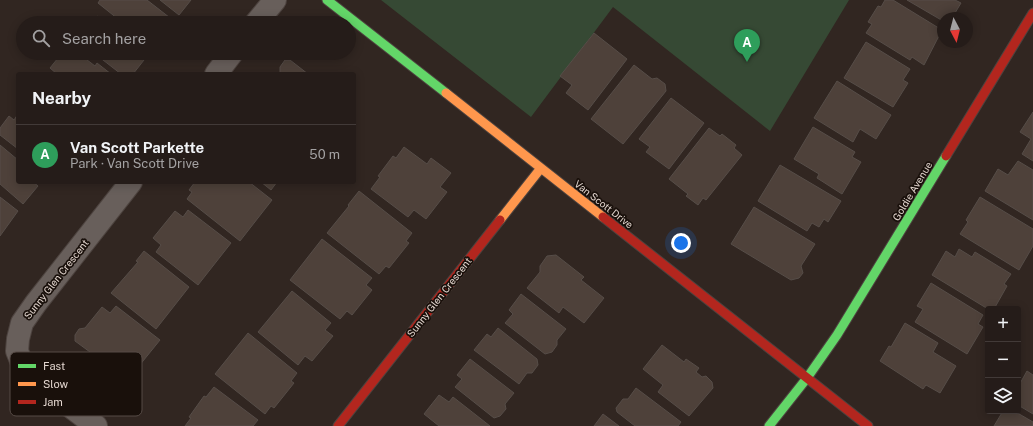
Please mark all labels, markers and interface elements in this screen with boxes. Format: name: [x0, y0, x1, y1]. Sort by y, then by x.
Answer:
north arrow: [937, 12, 973, 48]
search box: [16, 16, 356, 60]
icon: search: [30, 27, 52, 49]
pin: A: [734, 29, 760, 62]
text: Search here: [62, 30, 146, 47]
text: Nearby: [32, 88, 91, 108]
text: Van Scott Parkette: [70, 139, 204, 156]
text: A: [40, 147, 50, 162]
text: 50 m: [309, 147, 340, 162]
text: Park · Van Scott Drive: [70, 156, 199, 171]
street label: Goldie Avenue: [890, 159, 934, 223]
street label: Van Scott Drive: [572, 177, 636, 231]
your location: [671, 233, 691, 253]
street label: Sunny Glen Crescent: [21, 237, 91, 321]
street label: Sunny Glen Crescent: [404, 255, 474, 339]
map controls: [985, 306, 1021, 414]
button: +: [985, 306, 1021, 342]
button: −: [985, 342, 1021, 378]
legend: [10, 352, 142, 416]
text: Fast: [43, 360, 65, 372]
text: Slow: [43, 378, 69, 390]
button: layers: [985, 378, 1021, 414]
text: Jam: [43, 396, 63, 408]

